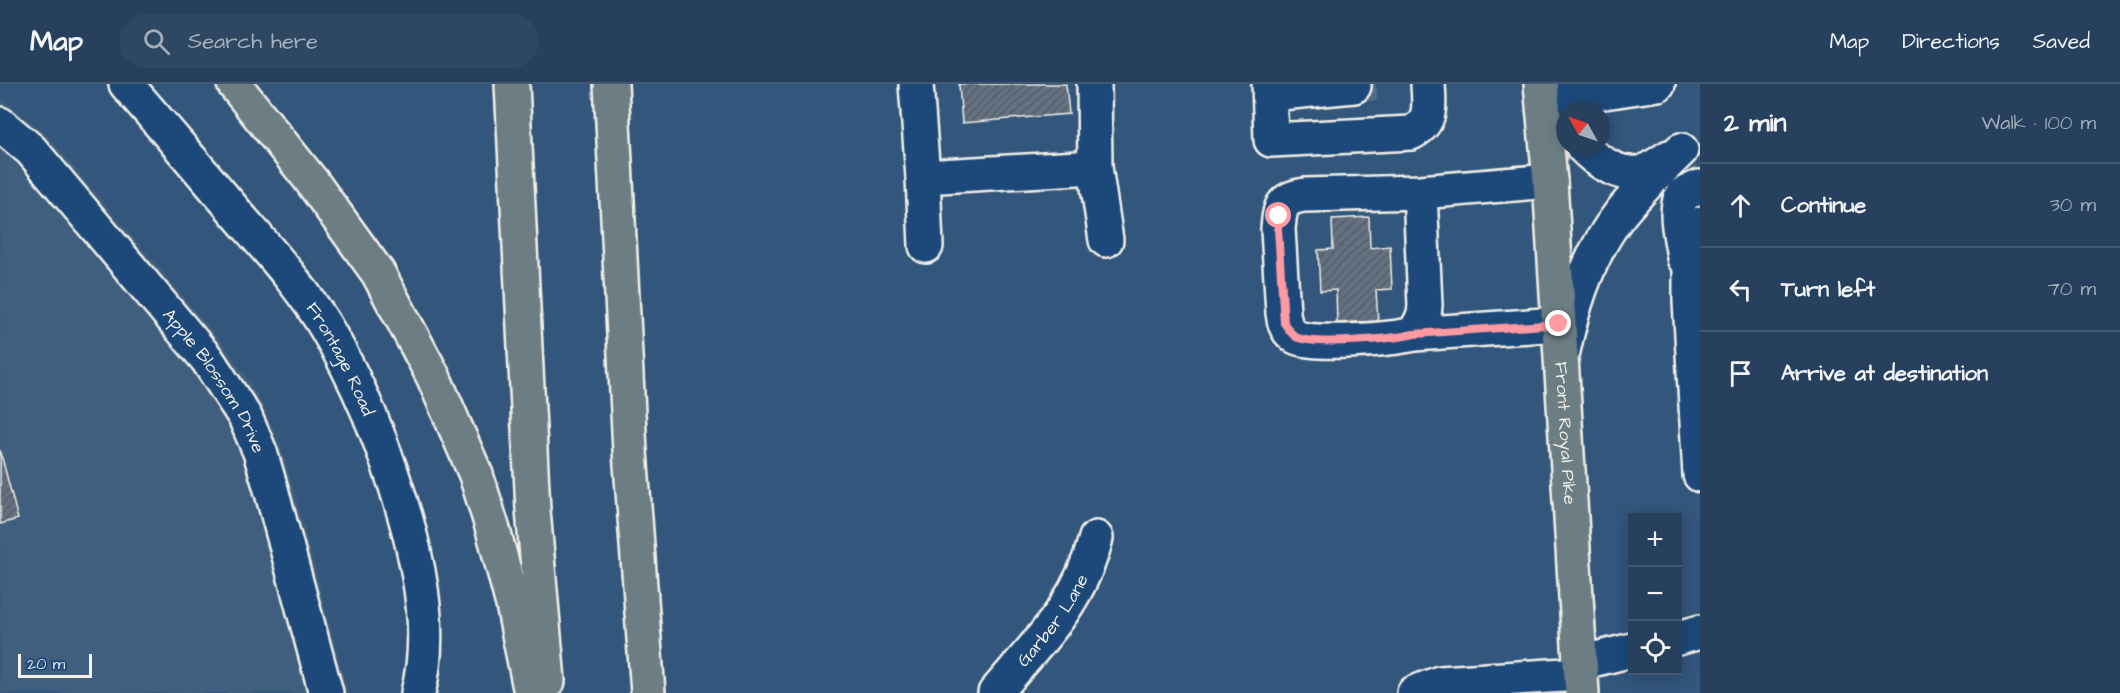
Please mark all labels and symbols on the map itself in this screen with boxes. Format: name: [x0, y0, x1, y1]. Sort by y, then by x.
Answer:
north arrow: [1556, 102, 1610, 156]
route start: [1265, 202, 1291, 228]
street label: Frontage Road: [300, 297, 380, 420]
street label: Apple Blossom Drive: [157, 303, 271, 457]
route end: [1545, 310, 1571, 336]
street label: Front Royal Pike: [1548, 361, 1582, 506]
street label: Garber Lane: [1011, 570, 1095, 672]
scale bar: [18, 651, 92, 678]

